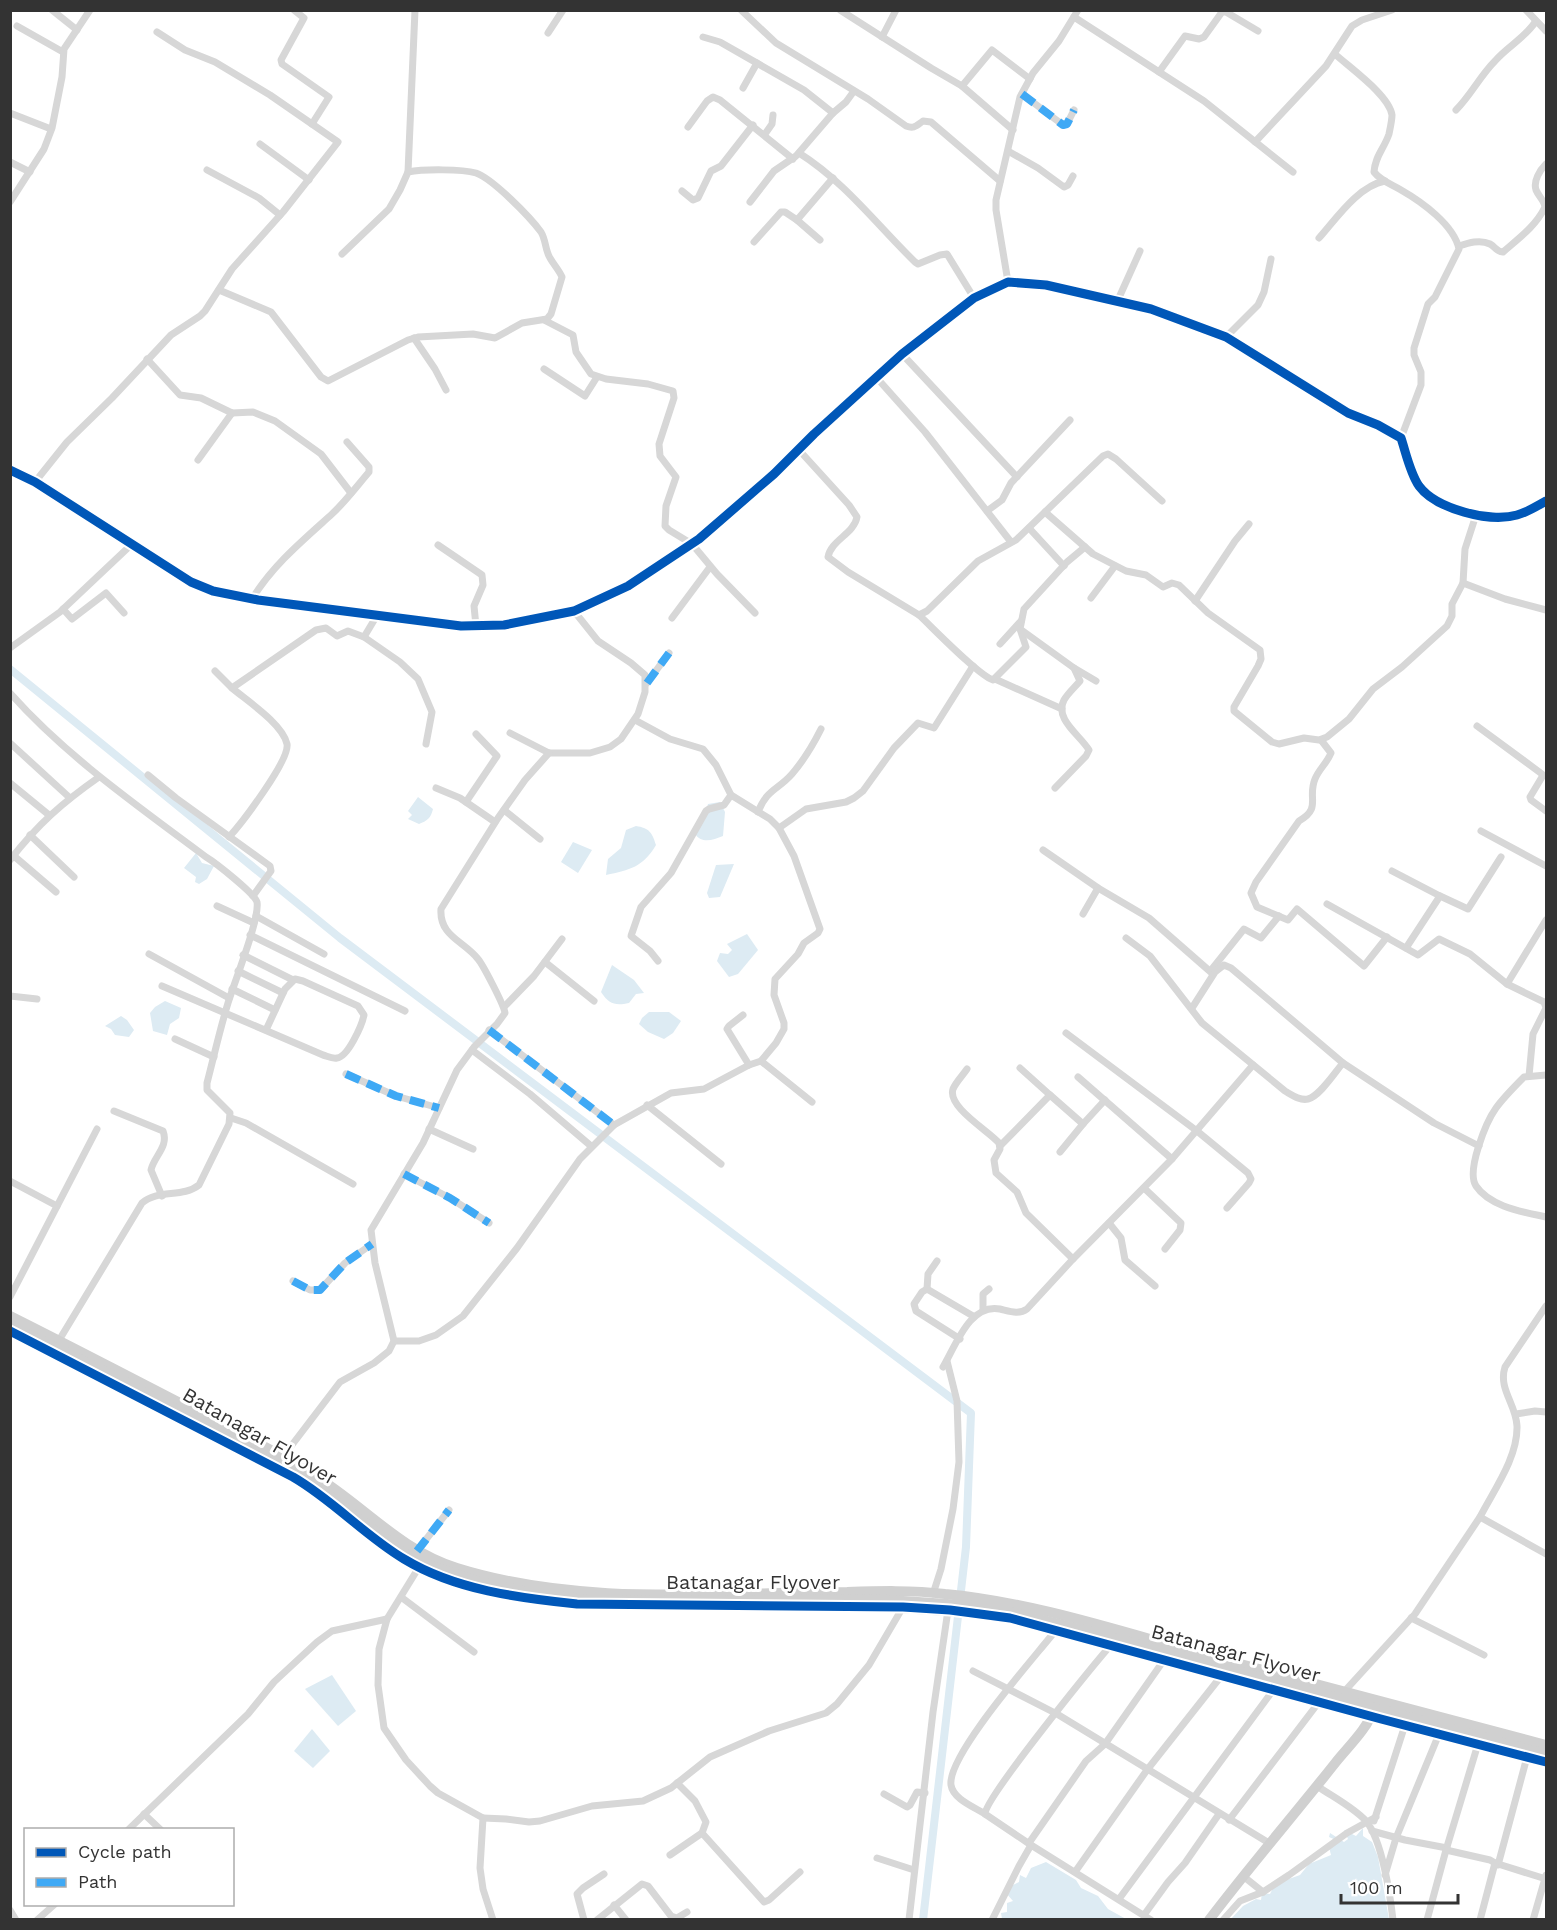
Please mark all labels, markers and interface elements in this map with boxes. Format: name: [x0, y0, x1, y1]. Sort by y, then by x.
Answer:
street label: Batanagar Flyover: [179, 1382, 341, 1490]
street label: Batanagar Flyover: [666, 1570, 840, 1594]
street label: Batanagar Flyover: [1149, 1619, 1323, 1687]
legend: [24, 1828, 234, 1906]
text: Cycle path: [78, 1841, 172, 1862]
scale bar: [1341, 1867, 1458, 1905]
text: Path: [78, 1871, 118, 1892]
text: 100 m: [1350, 1877, 1403, 1898]

